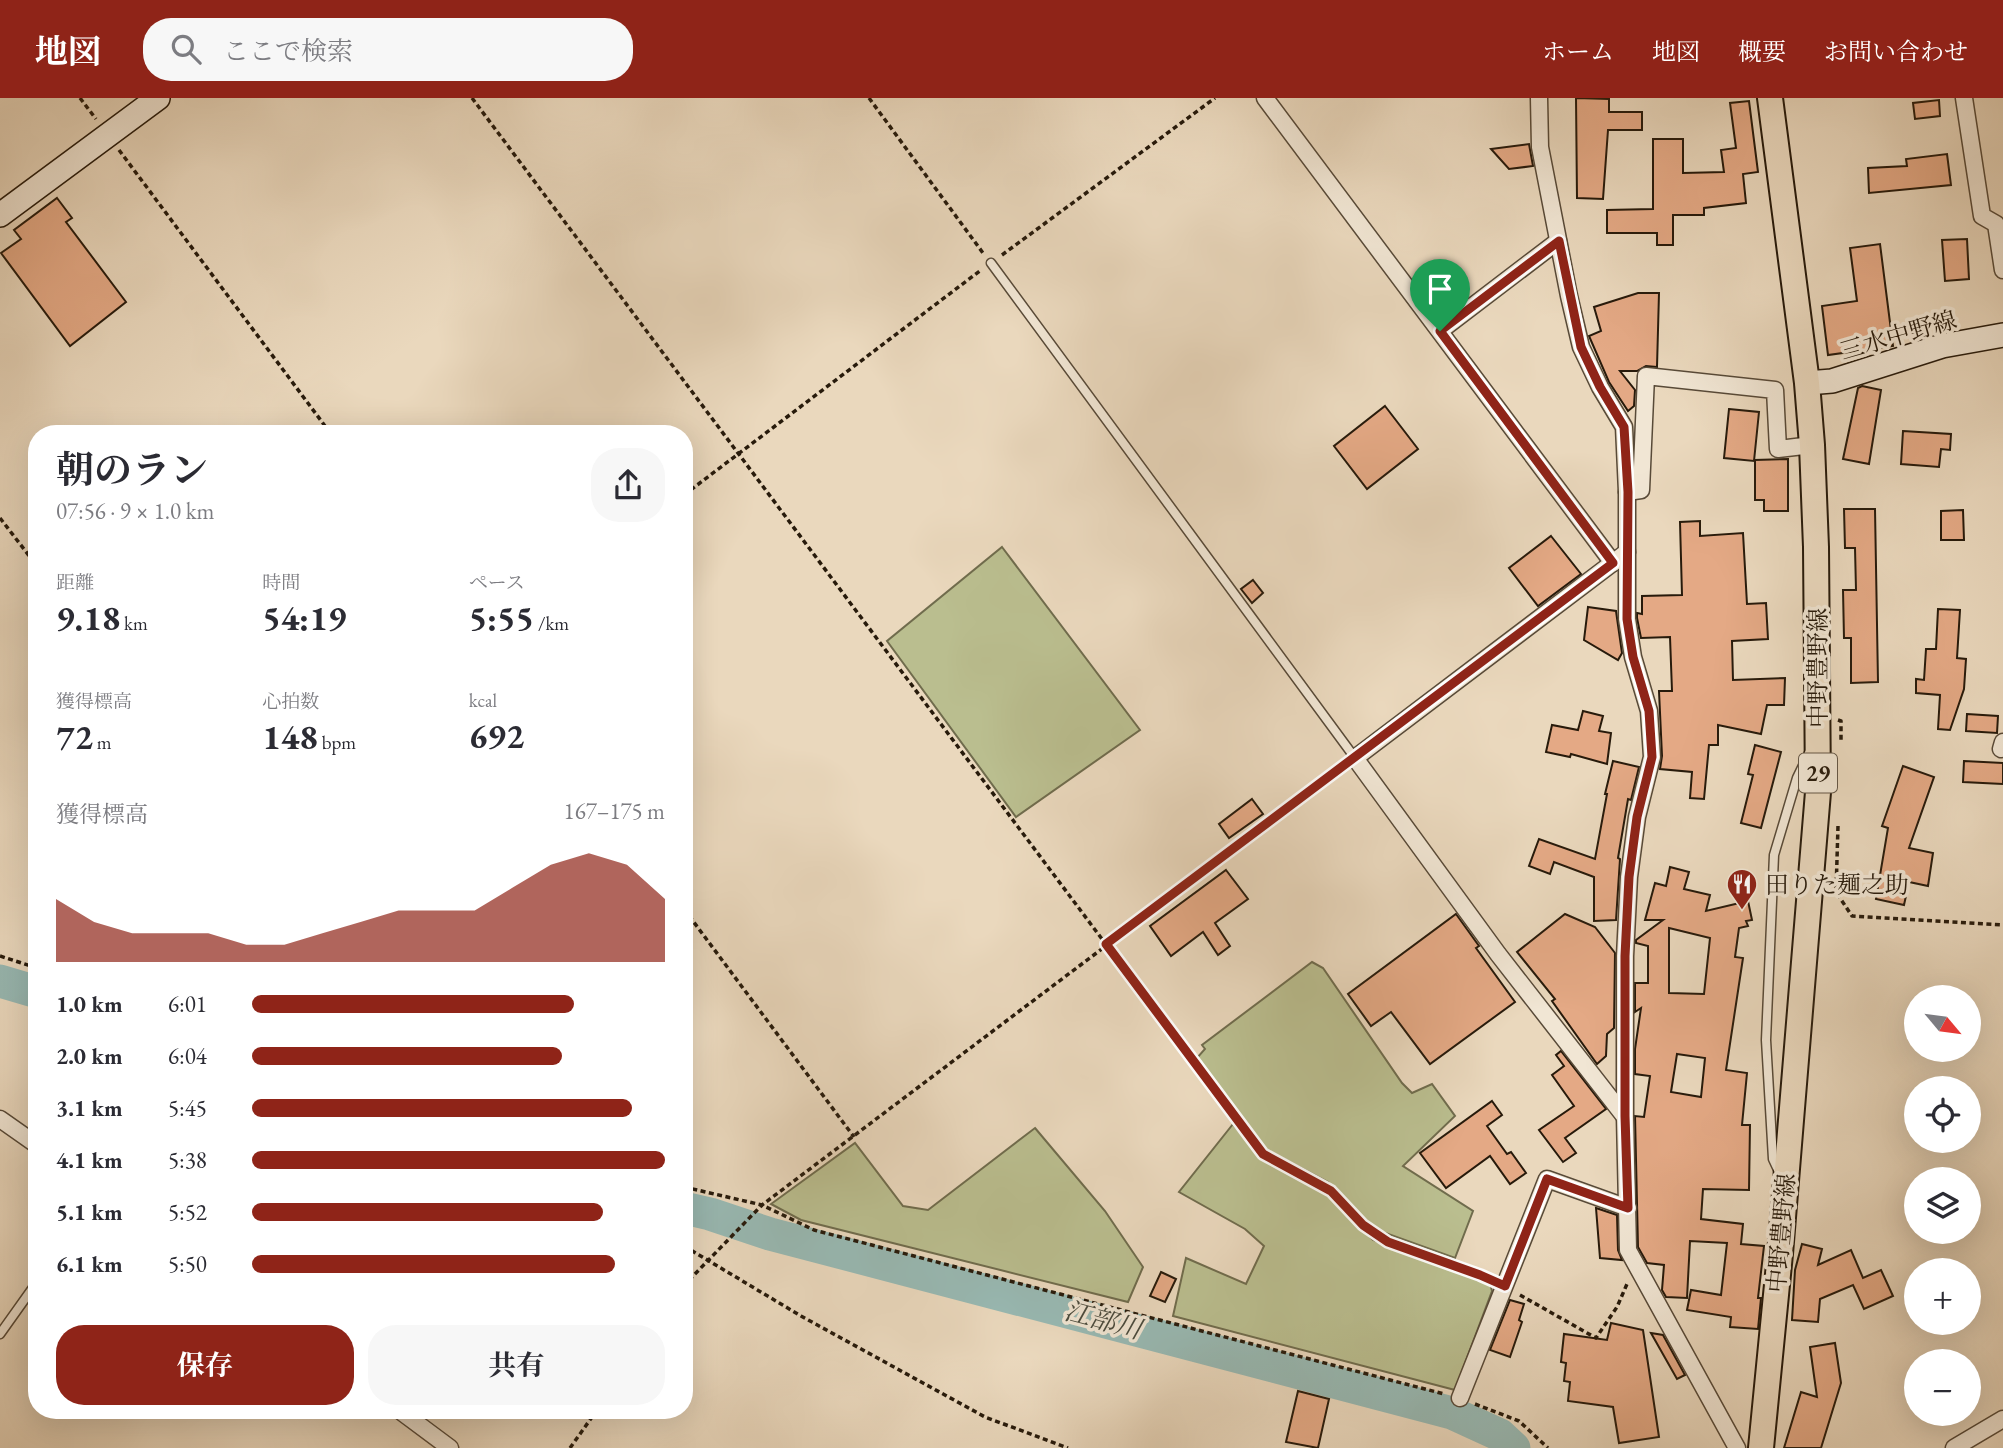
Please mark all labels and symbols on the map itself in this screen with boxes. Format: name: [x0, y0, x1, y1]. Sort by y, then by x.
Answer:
pin: [1410, 259, 1470, 331]
street label: 三水中野線: [1836, 304, 1960, 366]
street label: 中野豊野線: [1802, 608, 1833, 728]
road number: 29: [1799, 754, 1837, 792]
restaurant icon: 田りた麺之助: [1725, 867, 1759, 911]
place label: 田りた麺之助: [1765, 869, 1909, 900]
north arrow: [1904, 985, 1981, 1062]
street label: 中野豊野線: [1760, 1172, 1802, 1294]
water label: 江部川: [1061, 1293, 1148, 1347]

